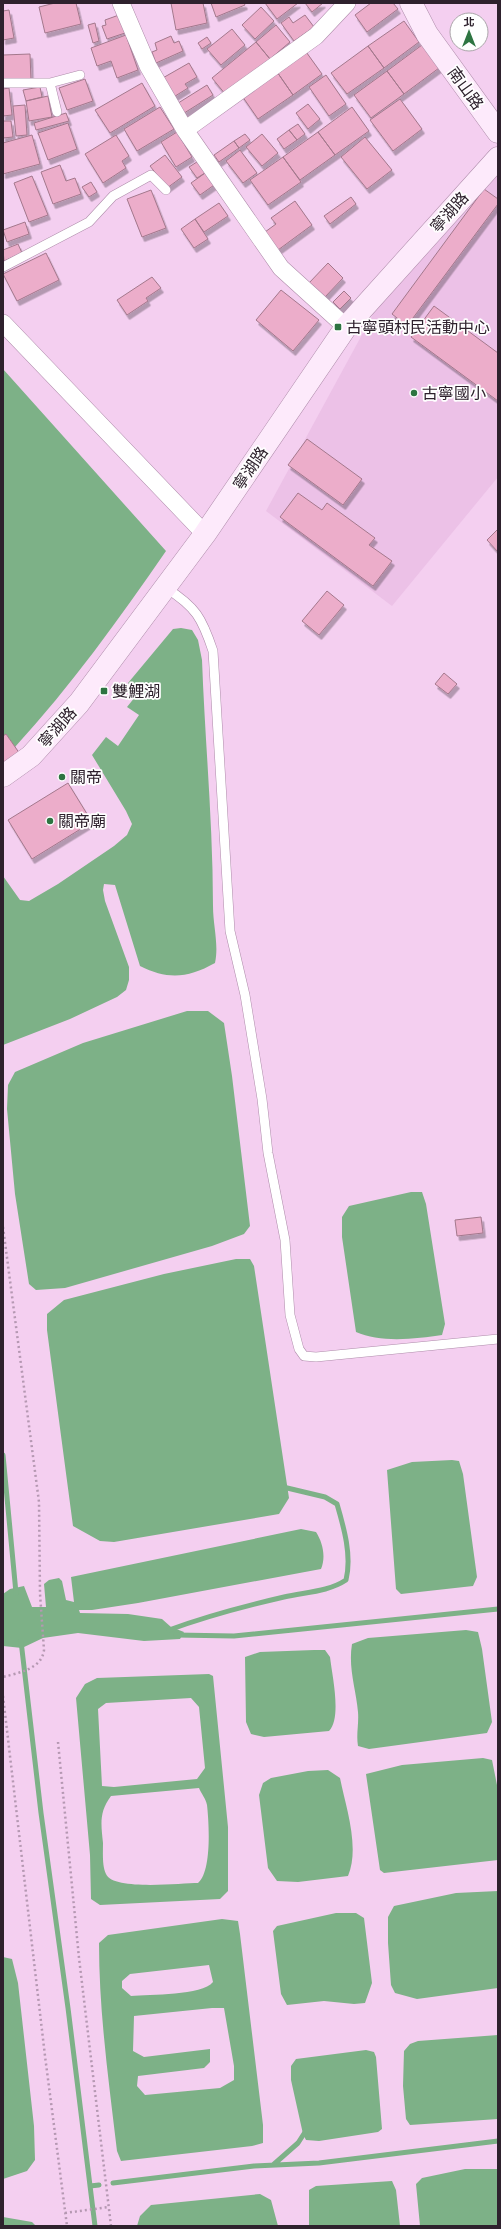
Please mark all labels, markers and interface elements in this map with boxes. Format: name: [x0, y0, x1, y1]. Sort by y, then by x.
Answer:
north arrow: [449, 12, 489, 52]
text: 北: [464, 16, 475, 29]
street label: 南山路: [444, 63, 487, 113]
street label: 寧湖路: [426, 188, 472, 237]
place label: 古寧頭村民活動中心: [346, 318, 490, 337]
marker: 古寧頭村民活動中心: [333, 322, 343, 332]
place label: 古寧國小: [422, 384, 486, 403]
marker: 古寧國小: [409, 388, 419, 398]
street label: 寧湖路: [229, 443, 272, 493]
place label: 雙鯉湖: [112, 682, 160, 701]
marker: 雙鯉湖: [99, 686, 109, 696]
street label: 寧湖路: [34, 703, 80, 752]
place label: 關帝: [70, 768, 102, 787]
marker: 關帝: [57, 772, 67, 782]
place label: 關帝廟: [58, 812, 106, 831]
marker: 關帝廟: [45, 816, 55, 826]

